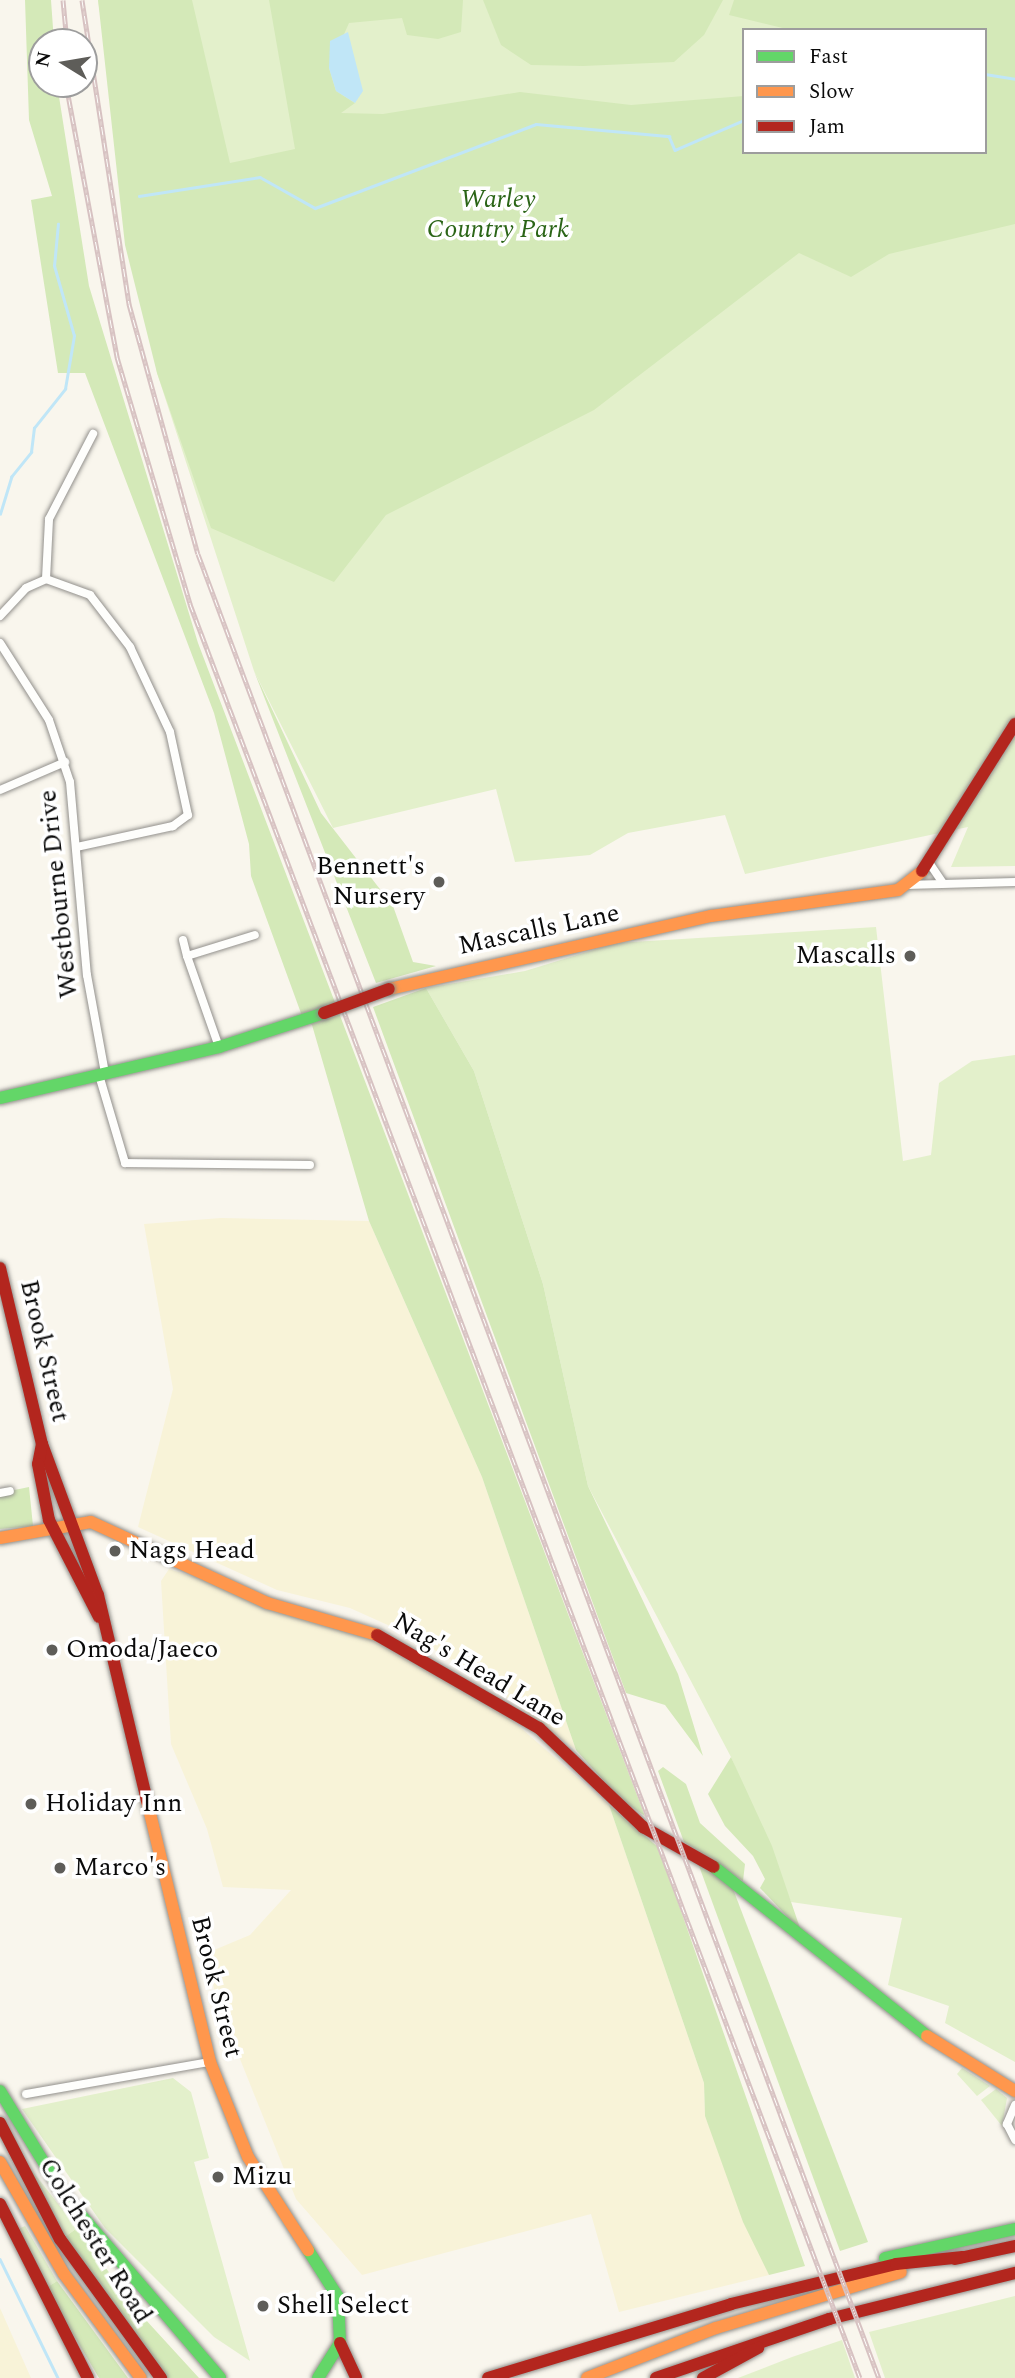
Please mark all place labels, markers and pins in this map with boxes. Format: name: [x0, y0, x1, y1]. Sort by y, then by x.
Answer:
place label: Bennett's Nursery: [316, 851, 425, 912]
marker: Bennett's Nursery: [431, 874, 447, 890]
place label: Mascalls: [796, 940, 896, 972]
marker: Mascalls: [902, 948, 918, 964]
place label: Nags Head: [129, 1535, 255, 1567]
marker: Nags Head: [107, 1543, 123, 1559]
place label: Omoda/Jaeco: [66, 1634, 218, 1666]
marker: Omoda/Jaeco: [44, 1642, 60, 1658]
place label: Holiday Inn: [45, 1788, 182, 1820]
marker: Holiday Inn: [23, 1796, 39, 1812]
place label: Marco's: [74, 1852, 166, 1884]
marker: Marco's: [52, 1860, 68, 1876]
place label: Mizu: [232, 2161, 292, 2193]
marker: Mizu: [210, 2169, 226, 2185]
place label: Shell Select: [277, 2290, 409, 2322]
marker: Shell Select: [255, 2298, 271, 2314]

